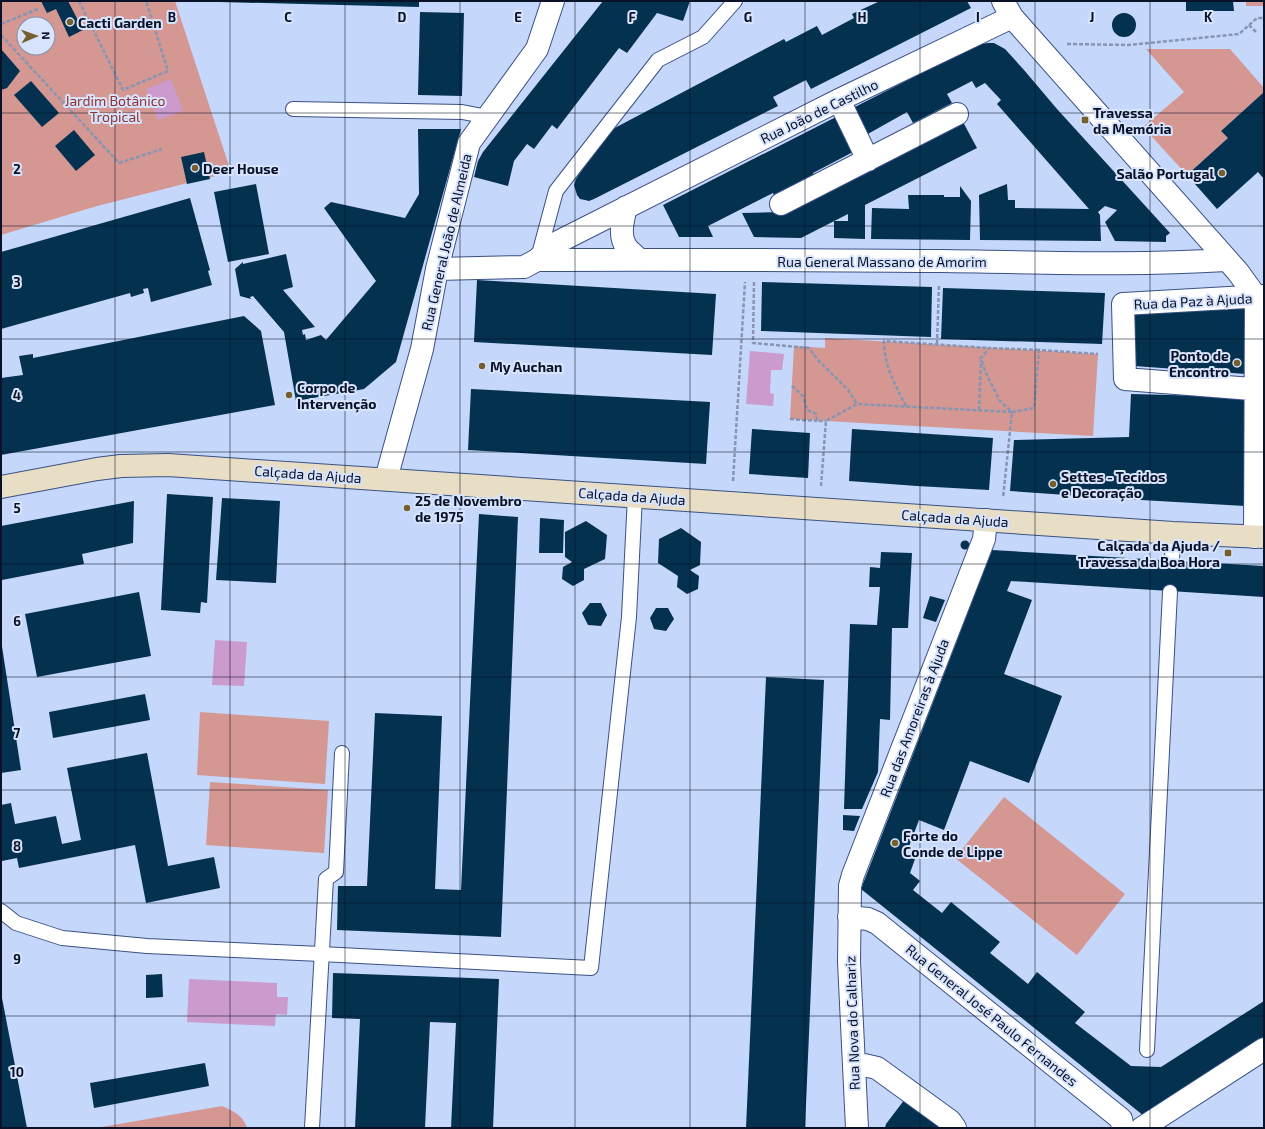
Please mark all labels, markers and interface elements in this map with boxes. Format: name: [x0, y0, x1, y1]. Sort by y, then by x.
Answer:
text: B: [168, 9, 176, 25]
text: C: [284, 9, 292, 25]
text: D: [398, 9, 407, 25]
text: E: [514, 9, 522, 25]
text: F: [628, 9, 636, 25]
text: G: [744, 9, 752, 25]
text: H: [858, 9, 867, 25]
text: I: [976, 9, 980, 25]
text: J: [1090, 9, 1094, 25]
text: K: [1204, 9, 1213, 25]
place label: Cacti Garden: [78, 14, 162, 31]
north arrow: [16, 16, 56, 56]
marker: Cacti Garden: [65, 17, 75, 27]
text: N: [40, 31, 53, 40]
street label: Rua João de Castilho: [757, 75, 881, 147]
park label: Jardim Botânico Tropical: [65, 92, 165, 125]
place label: Travessa da Memória: [1093, 104, 1172, 137]
marker: Travessa da Memória: [1080, 115, 1090, 125]
street label: Rua General João de Almeida: [417, 152, 475, 332]
place label: Deer House: [203, 160, 279, 177]
text: 2: [13, 161, 21, 177]
marker: Deer House: [190, 163, 200, 173]
place label: Salão Portugal: [1116, 165, 1214, 182]
marker: Salão Portugal: [1217, 168, 1227, 178]
street label: Rua General Massano de Amorim: [777, 253, 987, 270]
text: 3: [13, 274, 21, 290]
street label: Rua da Paz à Ajuda: [1133, 289, 1253, 313]
place label: Ponto de Encontro: [1169, 347, 1229, 380]
place label: My Auchan: [490, 358, 563, 375]
marker: Ponto de Encontro: [1232, 358, 1242, 368]
marker: My Auchan: [477, 361, 487, 371]
place label: Corpo de Intervenção: [297, 379, 377, 413]
text: 4: [13, 387, 21, 403]
marker: Corpo de Intervenção: [284, 390, 294, 400]
street label: Calçada da Ajuda: [254, 462, 362, 487]
place label: Settes - Tecidos e Decoração: [1061, 468, 1165, 502]
marker: Settes - Tecidos e Decoração: [1048, 479, 1058, 489]
street label: Calçada da Ajuda: [578, 484, 686, 509]
place label: 25 de Novembro de 1975: [415, 492, 522, 525]
text: 5: [13, 500, 21, 516]
marker: 25 de Novembro de 1975: [402, 503, 412, 513]
street label: Calçada da Ajuda: [901, 506, 1009, 531]
place label: Calçada da Ajuda / Travessa da Boa Hora: [1078, 537, 1220, 570]
marker: Calçada da Ajuda / Travessa da Boa Hora: [1223, 548, 1233, 558]
text: 6: [13, 613, 21, 629]
street label: Rua das Amoreiras à Ajuda: [876, 636, 952, 800]
text: 7: [14, 725, 21, 741]
place label: Forte do Conde de Lippe: [903, 827, 1003, 860]
text: 8: [13, 838, 21, 854]
marker: Forte do Conde de Lippe: [890, 838, 900, 848]
street label: Rua General José Paulo Fernandes: [903, 940, 1081, 1090]
text: 9: [13, 951, 21, 967]
street label: Rua Nova do Calhariz: [841, 956, 863, 1090]
text: 10: [10, 1064, 24, 1080]

